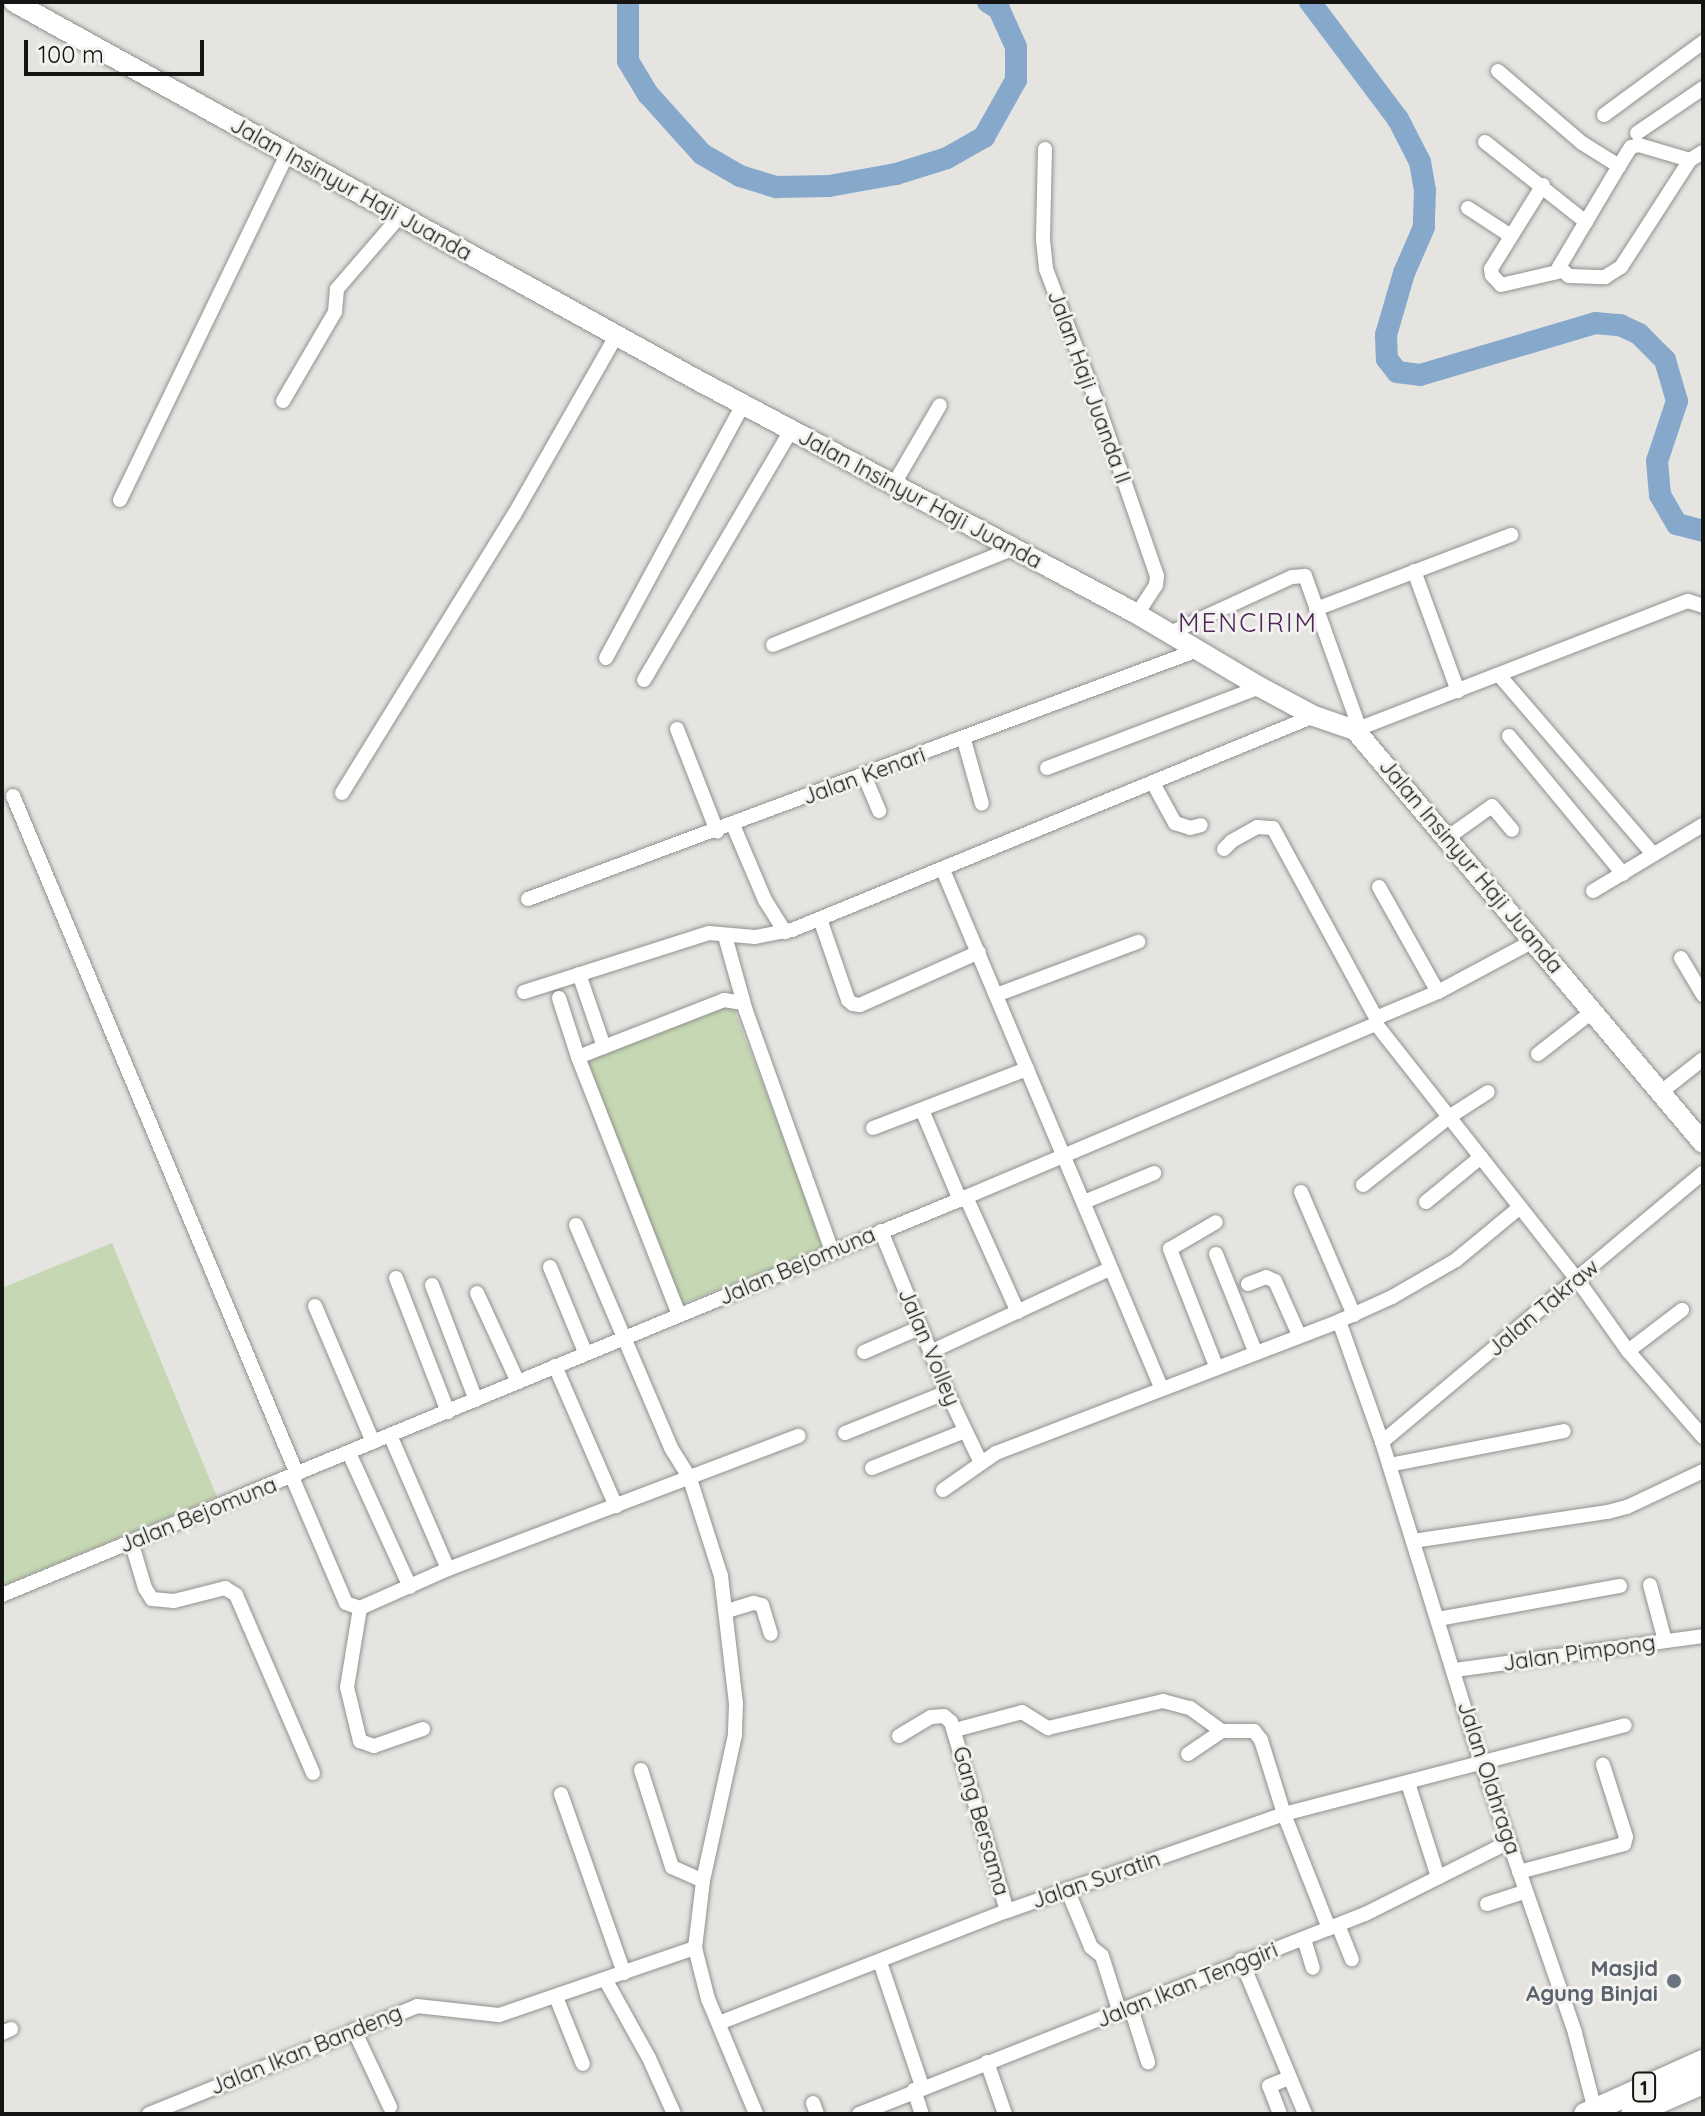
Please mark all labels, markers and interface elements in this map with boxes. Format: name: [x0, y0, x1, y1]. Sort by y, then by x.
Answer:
scale bar: [28, 24, 208, 74]
text: 100 m: [38, 39, 104, 69]
street label: Jalan Insinyur Haji Juanda: [226, 112, 476, 266]
street label: Jalan Haji Juanda II: [1042, 287, 1136, 487]
street label: Jalan Insinyur Haji Juanda: [794, 423, 1046, 575]
district label: MENCIRIM: [1178, 607, 1318, 639]
street label: Jalan Kenari: [799, 742, 929, 810]
street label: Jalan Insinyur Haji Juanda: [1373, 753, 1569, 979]
street label: Jalan Bejomuna: [715, 1221, 879, 1311]
street label: Jalan Takraw: [1482, 1254, 1604, 1362]
street label: Jalan Volley: [892, 1284, 966, 1410]
street label: Jalan Bejomuna: [115, 1471, 281, 1559]
street label: Jalan Pimpong: [1501, 1629, 1657, 1677]
street label: Jalan Olahraga: [1452, 1698, 1526, 1858]
street label: Gang Bersama: [947, 1743, 1015, 1899]
street label: Jalan Suratin: [1028, 1846, 1164, 1914]
street label: Jalan Ikan Tenggiri: [1092, 1937, 1282, 2033]
place label: Masjid Agung Binjai: [1526, 1955, 1658, 2006]
marker: Masjid Agung Binjai: [1665, 1972, 1683, 1990]
street label: Jalan Ikan Bandeng: [206, 1999, 406, 2101]
road number: 1: [1632, 2071, 1656, 2103]

